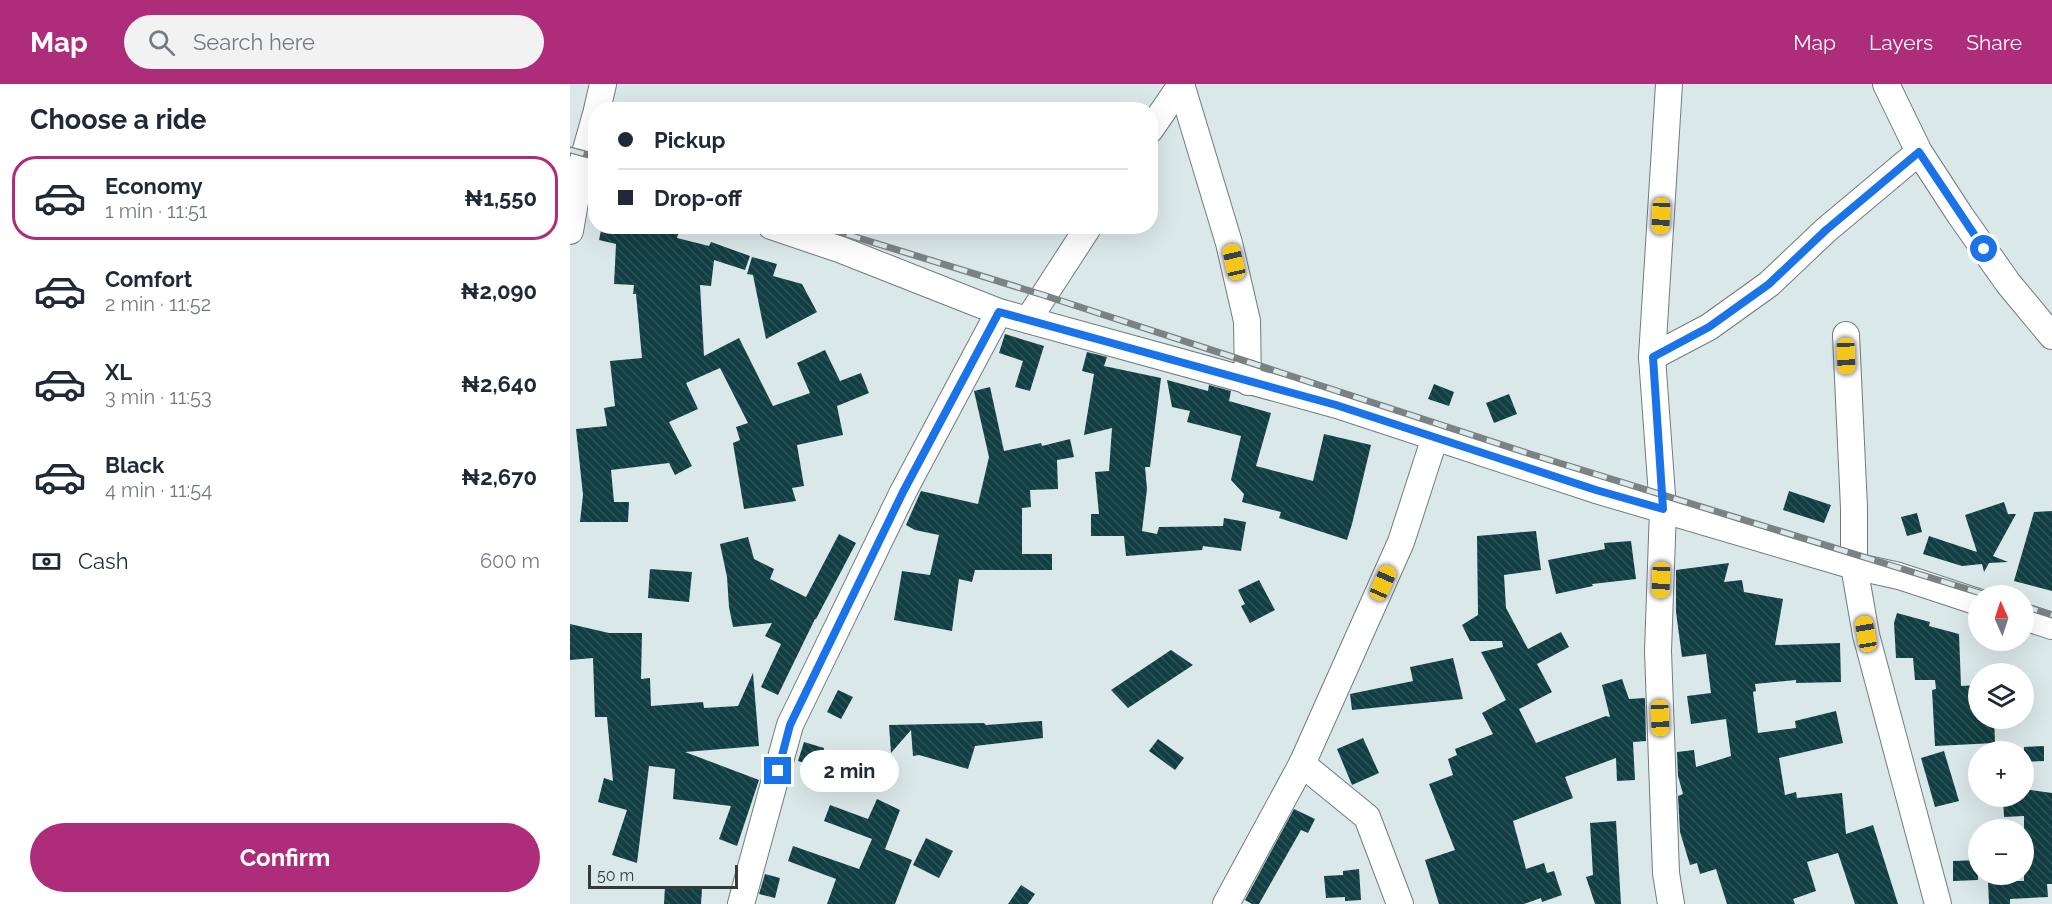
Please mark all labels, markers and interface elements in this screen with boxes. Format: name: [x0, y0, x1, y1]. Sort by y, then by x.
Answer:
search box: [124, 15, 544, 69]
text: Map: [30, 26, 88, 59]
icon: search: [145, 26, 178, 59]
text: Search here: [193, 29, 315, 55]
text: Map: [1793, 30, 1836, 55]
text: Layers: [1869, 30, 1933, 55]
text: Share: [1966, 30, 2022, 55]
text: Choose a ride: [30, 104, 206, 135]
text: Pickup: [654, 127, 726, 153]
icon: car: [33, 171, 87, 225]
text: Economy: [105, 173, 203, 199]
text: ₦1,550: [464, 185, 537, 211]
text: Drop-off: [654, 185, 742, 211]
car: [1651, 198, 1671, 234]
text: 1 min · 11:51: [105, 199, 207, 223]
route start: [1970, 235, 1997, 262]
car: [1221, 242, 1247, 282]
icon: car: [33, 264, 87, 318]
text: Comfort: [105, 266, 192, 292]
text: ₦2,090: [461, 278, 537, 304]
text: 2 min · 11:52: [105, 292, 211, 316]
car: [1836, 338, 1856, 374]
icon: car: [33, 357, 87, 411]
text: XL: [105, 359, 132, 385]
text: ₦2,640: [461, 371, 537, 397]
text: 3 min · 11:53: [105, 385, 212, 409]
icon: car: [33, 450, 87, 504]
text: Black: [105, 452, 164, 478]
text: ₦2,670: [461, 464, 537, 490]
text: 4 min · 11:54: [105, 478, 212, 502]
icon: cash: [30, 545, 63, 578]
text: Cash: [78, 548, 129, 574]
text: 600 m: [480, 549, 540, 573]
car: [1651, 562, 1671, 598]
car: [1367, 563, 1399, 603]
north arrow: [1968, 585, 2034, 651]
map controls: [1968, 585, 2034, 885]
car: [1854, 615, 1878, 653]
button: layers: [1968, 663, 2034, 729]
car: [1650, 700, 1670, 736]
button: +: [1968, 741, 2034, 807]
callout: 2 min: [799, 750, 898, 792]
route end: [764, 757, 791, 784]
text: 2 min: [824, 759, 875, 783]
button: −: [1968, 819, 2034, 885]
button: Confirm: [30, 823, 540, 892]
scale bar: [588, 862, 738, 890]
text: 50 m: [597, 866, 634, 885]

